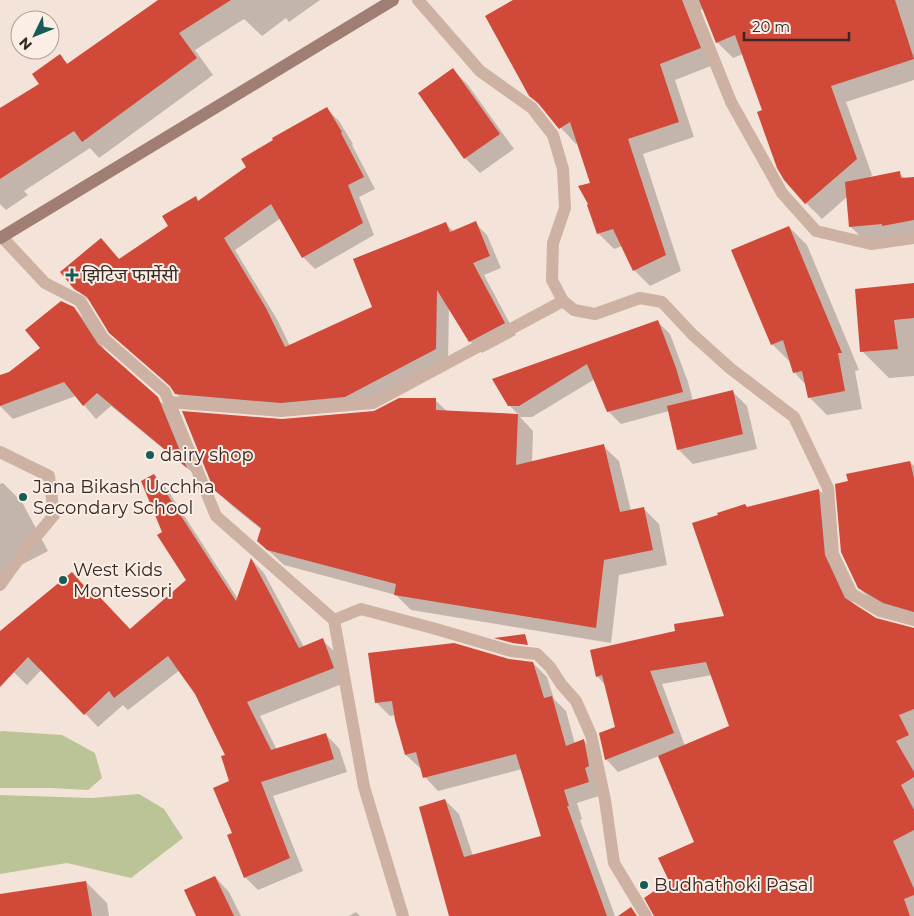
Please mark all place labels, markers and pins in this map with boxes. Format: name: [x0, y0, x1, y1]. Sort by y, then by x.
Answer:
place label: झिटिज फार्मेसी: [82, 264, 179, 286]
marker: झिटिज फार्मेसी: [66, 269, 78, 281]
place label: dairy shop: [160, 444, 254, 466]
marker: dairy shop: [144, 449, 156, 461]
place label: Jana Bikash Ucchha Secondary School: [32, 476, 215, 519]
marker: Jana Bikash Ucchha Secondary School: [17, 491, 29, 503]
place label: West Kids Montessori: [73, 559, 172, 602]
marker: West Kids Montessori: [57, 574, 69, 586]
place label: Budhathoki Pasal: [654, 874, 813, 896]
marker: Budhathoki Pasal: [638, 879, 650, 891]

